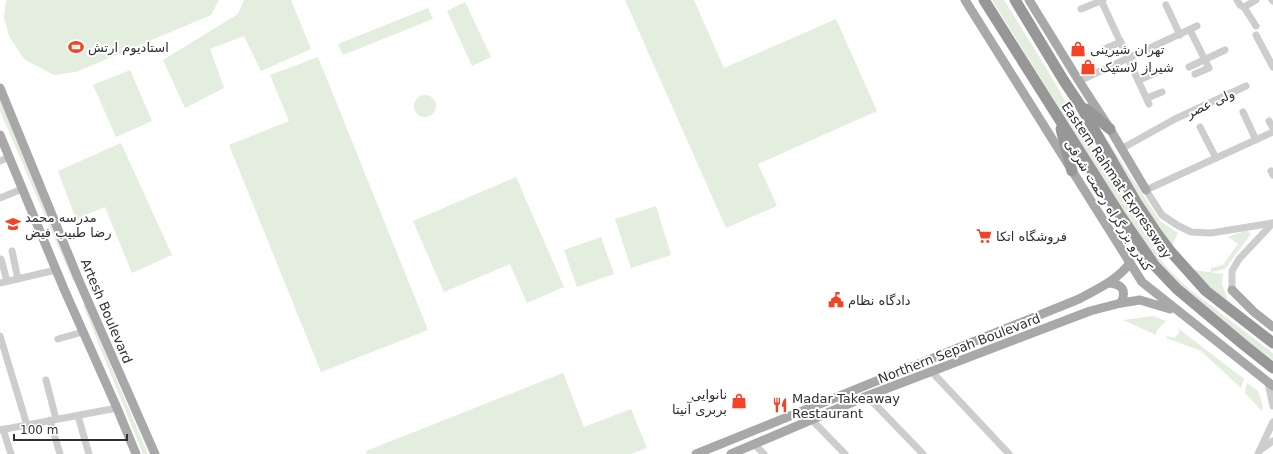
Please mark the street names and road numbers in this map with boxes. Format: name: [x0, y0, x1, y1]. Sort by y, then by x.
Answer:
street label: ولی عصر: [1183, 86, 1237, 122]
street label: Eastern Rahmat Expressway: [1059, 99, 1175, 262]
street label: کندرو بزرگراه رحمت شرقی: [1061, 137, 1156, 275]
street label: Artesh Boulevard: [78, 257, 135, 366]
street label: Northern Sepah Boulevard: [876, 311, 1042, 386]

